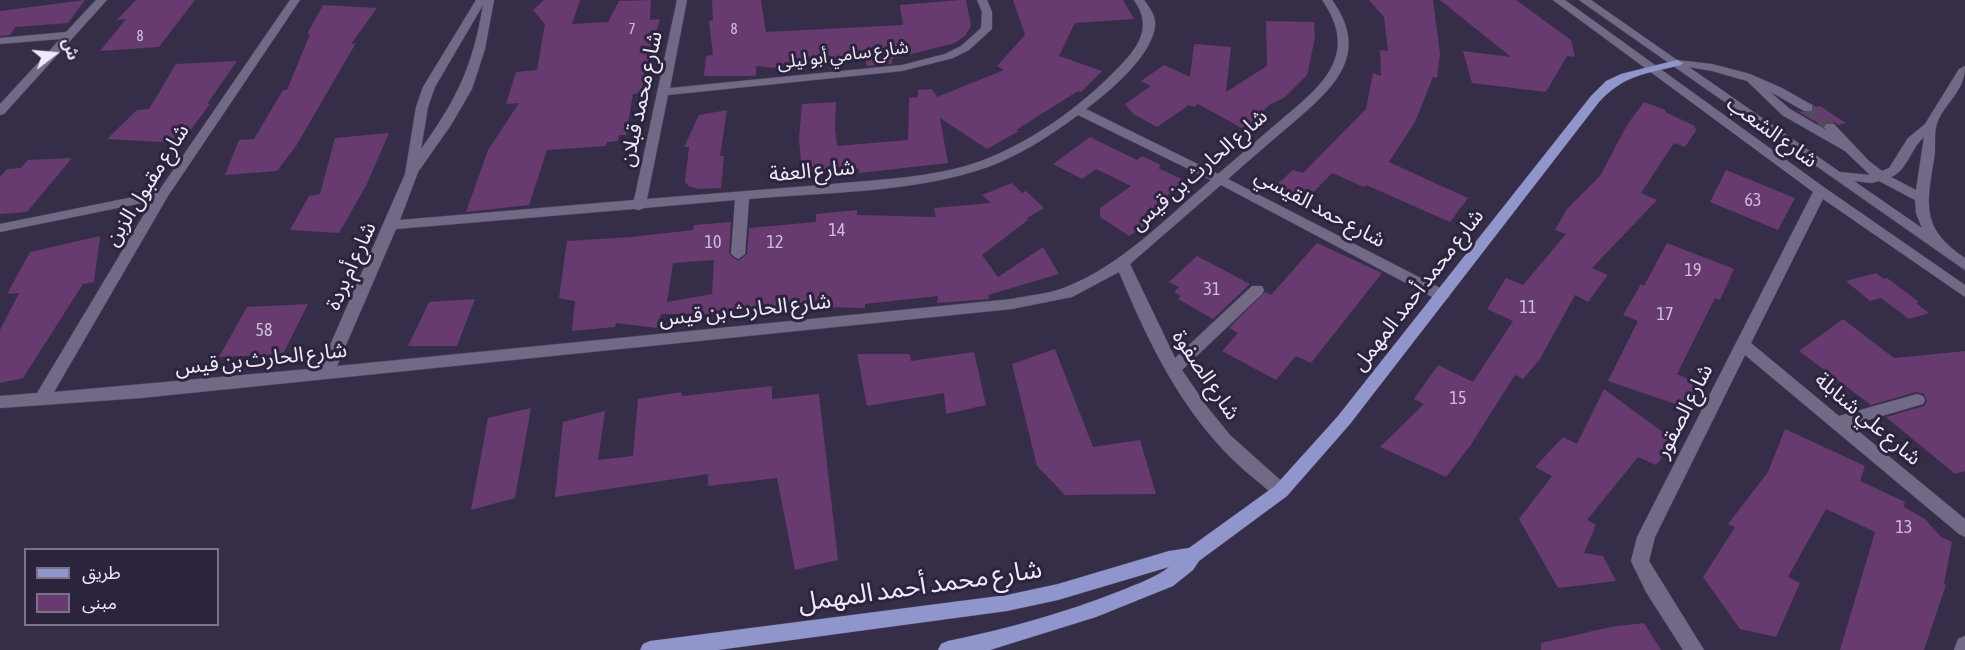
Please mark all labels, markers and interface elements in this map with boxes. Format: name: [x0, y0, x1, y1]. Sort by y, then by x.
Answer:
house number: 7: [628, 20, 636, 38]
house number: 8: [730, 20, 738, 38]
north arrow: [24, 24, 84, 84]
house number: 8: [136, 27, 144, 45]
street label: شارع محمد قبلان: [614, 29, 668, 169]
text: ش: [60, 36, 83, 62]
street label: شارع سامي أبو ليلى: [776, 36, 910, 74]
street label: شارع الشعب: [1722, 91, 1822, 173]
street label: شارع الحارث بن قيس: [1125, 104, 1273, 236]
street label: شارع مقبول الزبن: [100, 119, 194, 251]
street label: شارع العفة: [768, 155, 856, 187]
street label: شارع حمد القيسي: [1250, 163, 1390, 253]
house number: 63: [1745, 189, 1761, 211]
street label: شارع محمد أحمد المهمل: [1347, 204, 1489, 376]
street label: شارع أم بردة: [320, 218, 382, 314]
house number: 14: [829, 219, 845, 241]
house number: 10: [705, 231, 721, 253]
house number: 12: [767, 231, 783, 253]
house number: 19: [1685, 259, 1701, 281]
house number: 31: [1204, 278, 1220, 300]
street label: شارع الحارث بن قيس: [658, 288, 832, 332]
house number: 11: [1520, 296, 1536, 318]
house number: 17: [1657, 303, 1673, 325]
house number: 58: [256, 319, 272, 341]
street label: شارع الصفوة: [1167, 325, 1245, 425]
street label: شارع الحارث بن قيس: [174, 337, 348, 381]
street label: شارع الصقور: [1650, 360, 1718, 462]
street label: شارع علي شنابلة: [1810, 367, 1926, 471]
house number: 15: [1450, 387, 1466, 409]
house number: 13: [1896, 516, 1912, 538]
legend: [24, 548, 219, 626]
street label: شارع محمد أحمد المهمل: [796, 553, 1044, 619]
text: طريق: [82, 562, 121, 583]
text: مبنى: [82, 592, 117, 613]

